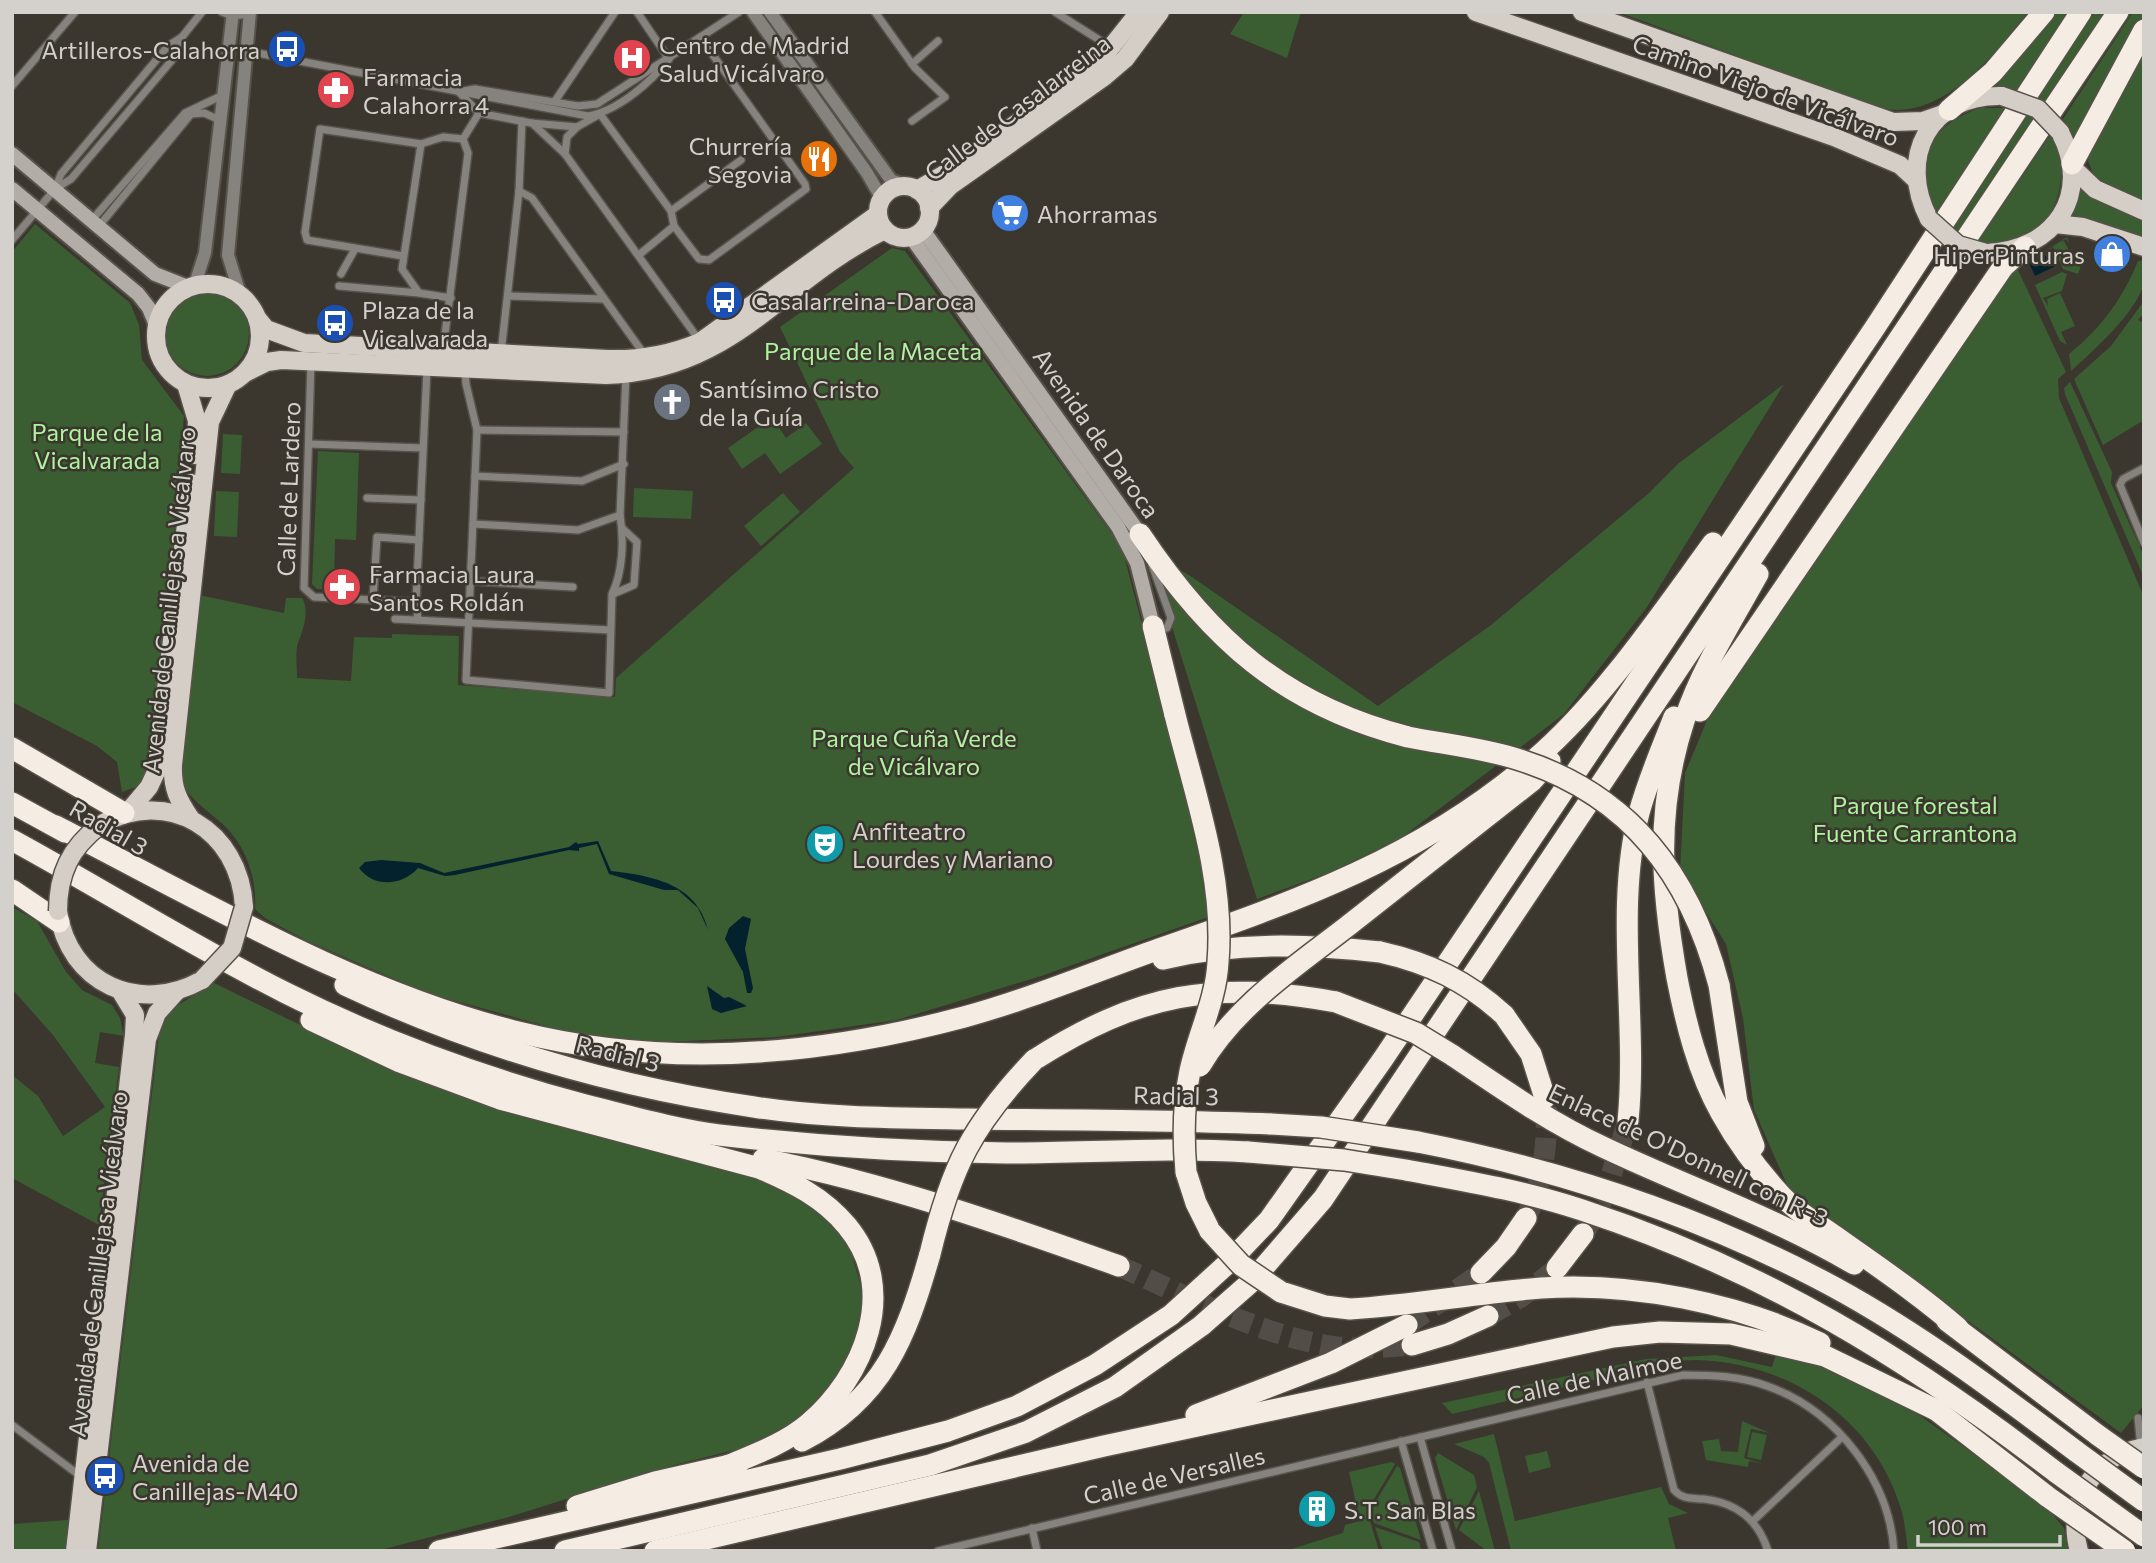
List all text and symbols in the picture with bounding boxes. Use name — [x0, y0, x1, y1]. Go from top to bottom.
bus stop icon: Artilleros-Calahorra — [266, 28, 308, 70]
street label: Calle de Casalarreina — [919, 28, 1115, 186]
street label: Camino Viejo de Vicálvaro — [1629, 28, 1903, 152]
place label: Centro de Madrid Salud Vicálvaro — [659, 30, 850, 87]
place label: Artilleros-Calahorra — [41, 35, 260, 64]
hospital icon: Centro de Madrid Salud Vicálvaro — [611, 37, 653, 79]
place label: Farmacia Calahorra 4 — [363, 62, 489, 119]
pharmacy icon: Farmacia Calahorra 4 — [315, 69, 357, 111]
place label: Churrería Segovia — [689, 131, 792, 188]
restaurant icon: Churrería Segovia — [798, 138, 840, 180]
supermarket icon: Ahorramas — [989, 192, 1031, 234]
place label: Ahorramas — [1037, 199, 1158, 228]
shop icon: HiperPinturas — [2091, 233, 2133, 275]
place label: HiperPinturas — [1933, 240, 2085, 269]
bus stop icon: Casalarreina-Daroca — [703, 279, 745, 321]
place label: Casalarreina-Daroca — [751, 286, 974, 315]
place label: Plaza de la Vicalvarada — [362, 295, 488, 352]
bus stop icon: Plaza de la Vicalvarada — [314, 302, 356, 344]
park label: Parque de la Maceta — [764, 336, 982, 365]
street label: Avenida de Daroca — [1028, 343, 1166, 523]
place label: Santísimo Cristo de la Guía — [699, 374, 879, 431]
church icon: Santísimo Cristo de la Guía — [651, 381, 693, 423]
street label: Calle de Lardero — [270, 401, 306, 577]
park label: Parque de la Vicalvarada — [31, 417, 163, 474]
street label: Avenida de Canillejas a Vicálvaro — [135, 425, 201, 775]
place label: Farmacia Laura Santos Roldán — [369, 559, 535, 616]
pharmacy icon: Farmacia Laura Santos Roldán — [321, 566, 363, 608]
park label: Parque Cuña Verde de Vicálvaro — [811, 723, 1017, 780]
park label: Parque forestal Fuente Carrantona — [1813, 790, 2017, 847]
street label: Radial 3 — [65, 793, 153, 861]
place label: Anfiteatro Lourdes y Mariano — [852, 816, 1053, 873]
theatre icon: Anfiteatro Lourdes y Mariano — [804, 823, 846, 865]
street label: Radial 3 — [573, 1029, 663, 1077]
street label: Enlace de O'Donnell con R-3 — [1545, 1076, 1833, 1232]
street label: Radial 3 — [1133, 1080, 1219, 1110]
street label: Avenida de Canillejas a Vicálvaro — [61, 1089, 133, 1439]
street label: Calle de Malmoe — [1503, 1344, 1685, 1410]
street label: Calle de Versalles — [1080, 1440, 1268, 1510]
place label: Avenida de Canillejas-M40 — [132, 1448, 298, 1505]
bus stop icon: Avenida de Canillejas-M40 — [84, 1455, 126, 1497]
building icon: S.T. San Blas — [1296, 1488, 1338, 1530]
place label: S.T. San Blas — [1344, 1495, 1476, 1524]
scale bar — [1918, 1504, 2060, 1548]
text: 100 m — [1928, 1514, 1987, 1539]

